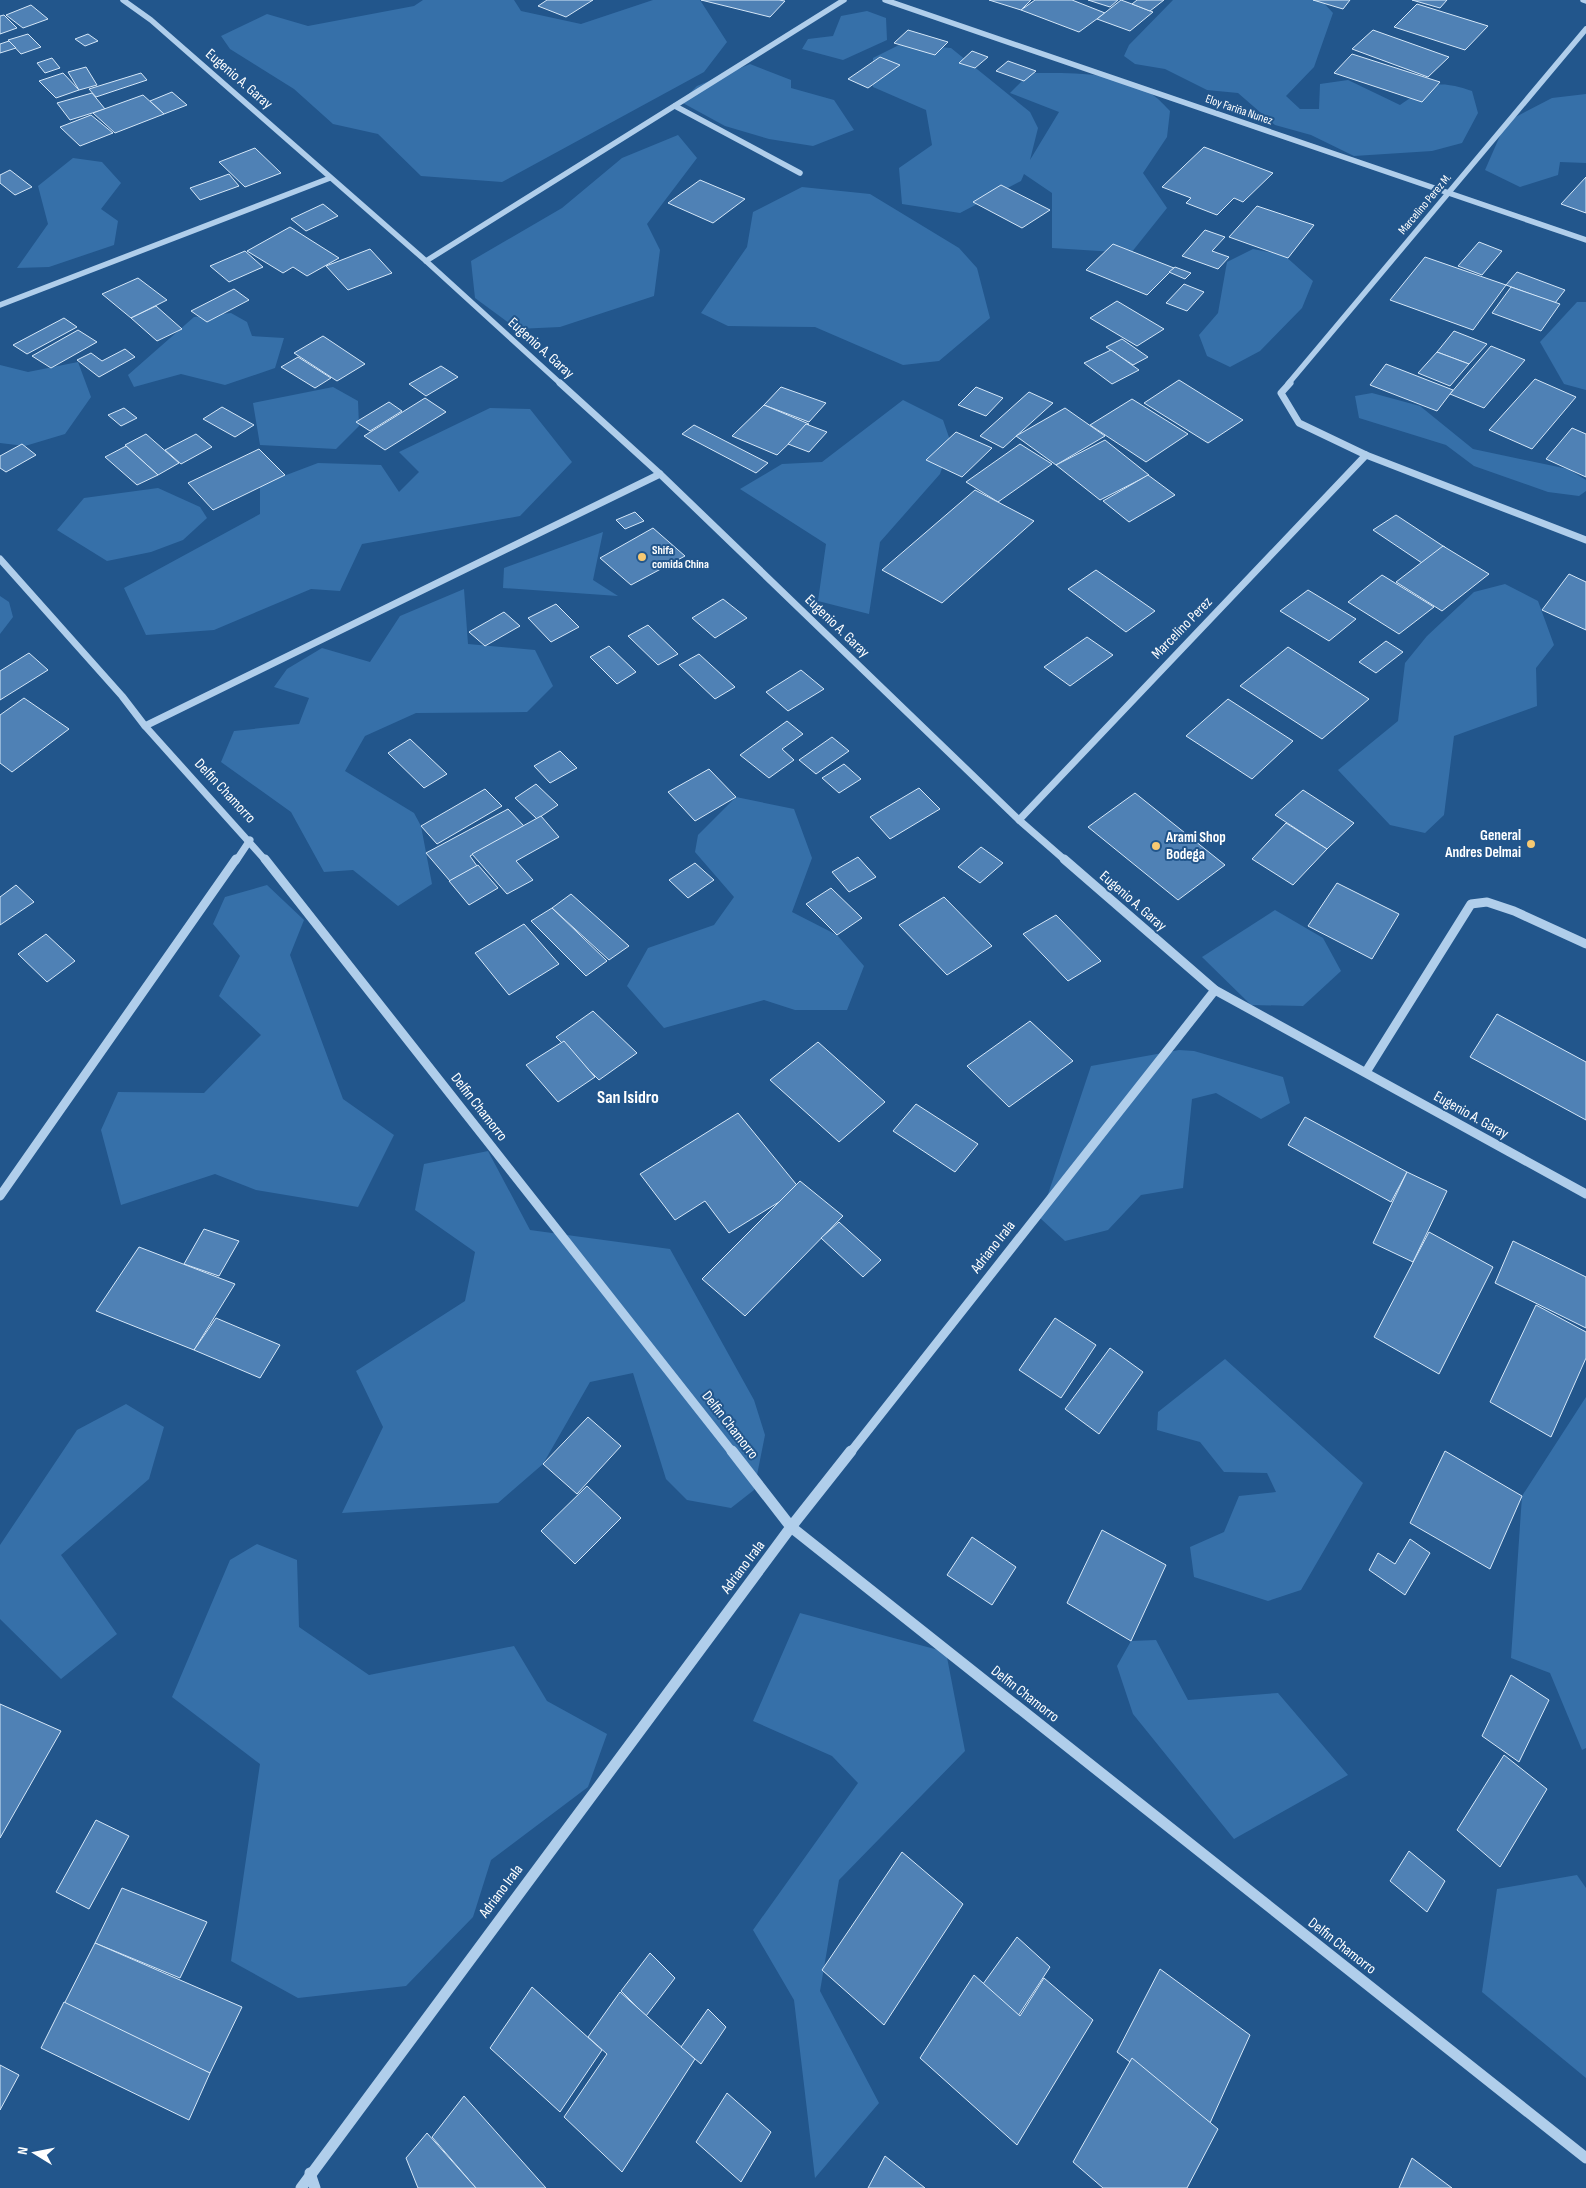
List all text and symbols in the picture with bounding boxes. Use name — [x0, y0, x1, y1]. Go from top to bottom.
street label: Eugenio A. Garay — [202, 45, 277, 113]
street label: Eloy Fariña Nunez — [1203, 91, 1275, 129]
street label: Marcelino Perez M. — [1395, 170, 1455, 238]
street label: Eugenio A. Garay — [504, 313, 578, 383]
place label: Shifa comida China — [652, 543, 709, 572]
marker: Shifa comida China — [636, 551, 648, 563]
street label: Eugenio A. Garay — [801, 590, 873, 662]
street label: Marcelino Perez — [1148, 592, 1217, 663]
street label: Delfin Chamorro — [190, 755, 260, 827]
place label: General Andres Delmai — [1444, 826, 1521, 862]
place label: Arami Shop Bodega — [1165, 828, 1226, 864]
marker: General Andres Delmai — [1525, 838, 1537, 850]
marker: Arami Shop Bodega — [1150, 840, 1162, 852]
street label: Eugenio A. Garay — [1096, 867, 1171, 935]
street label: Delfin Chamorro — [446, 1069, 512, 1145]
district label: San Isidro — [597, 1087, 659, 1108]
street label: Eugenio A. Garay — [1430, 1087, 1512, 1143]
street label: Adriano Irala — [966, 1217, 1020, 1278]
street label: Delfin Chamorro — [697, 1387, 763, 1463]
street label: Adriano Irala — [716, 1536, 769, 1598]
street label: Delfin Chamorro — [987, 1661, 1063, 1727]
street label: Adriano Irala — [474, 1860, 527, 1922]
street label: Delfin Chamorro — [1304, 1913, 1380, 1979]
north arrow — [10, 2128, 60, 2178]
text: N — [14, 2146, 32, 2156]

